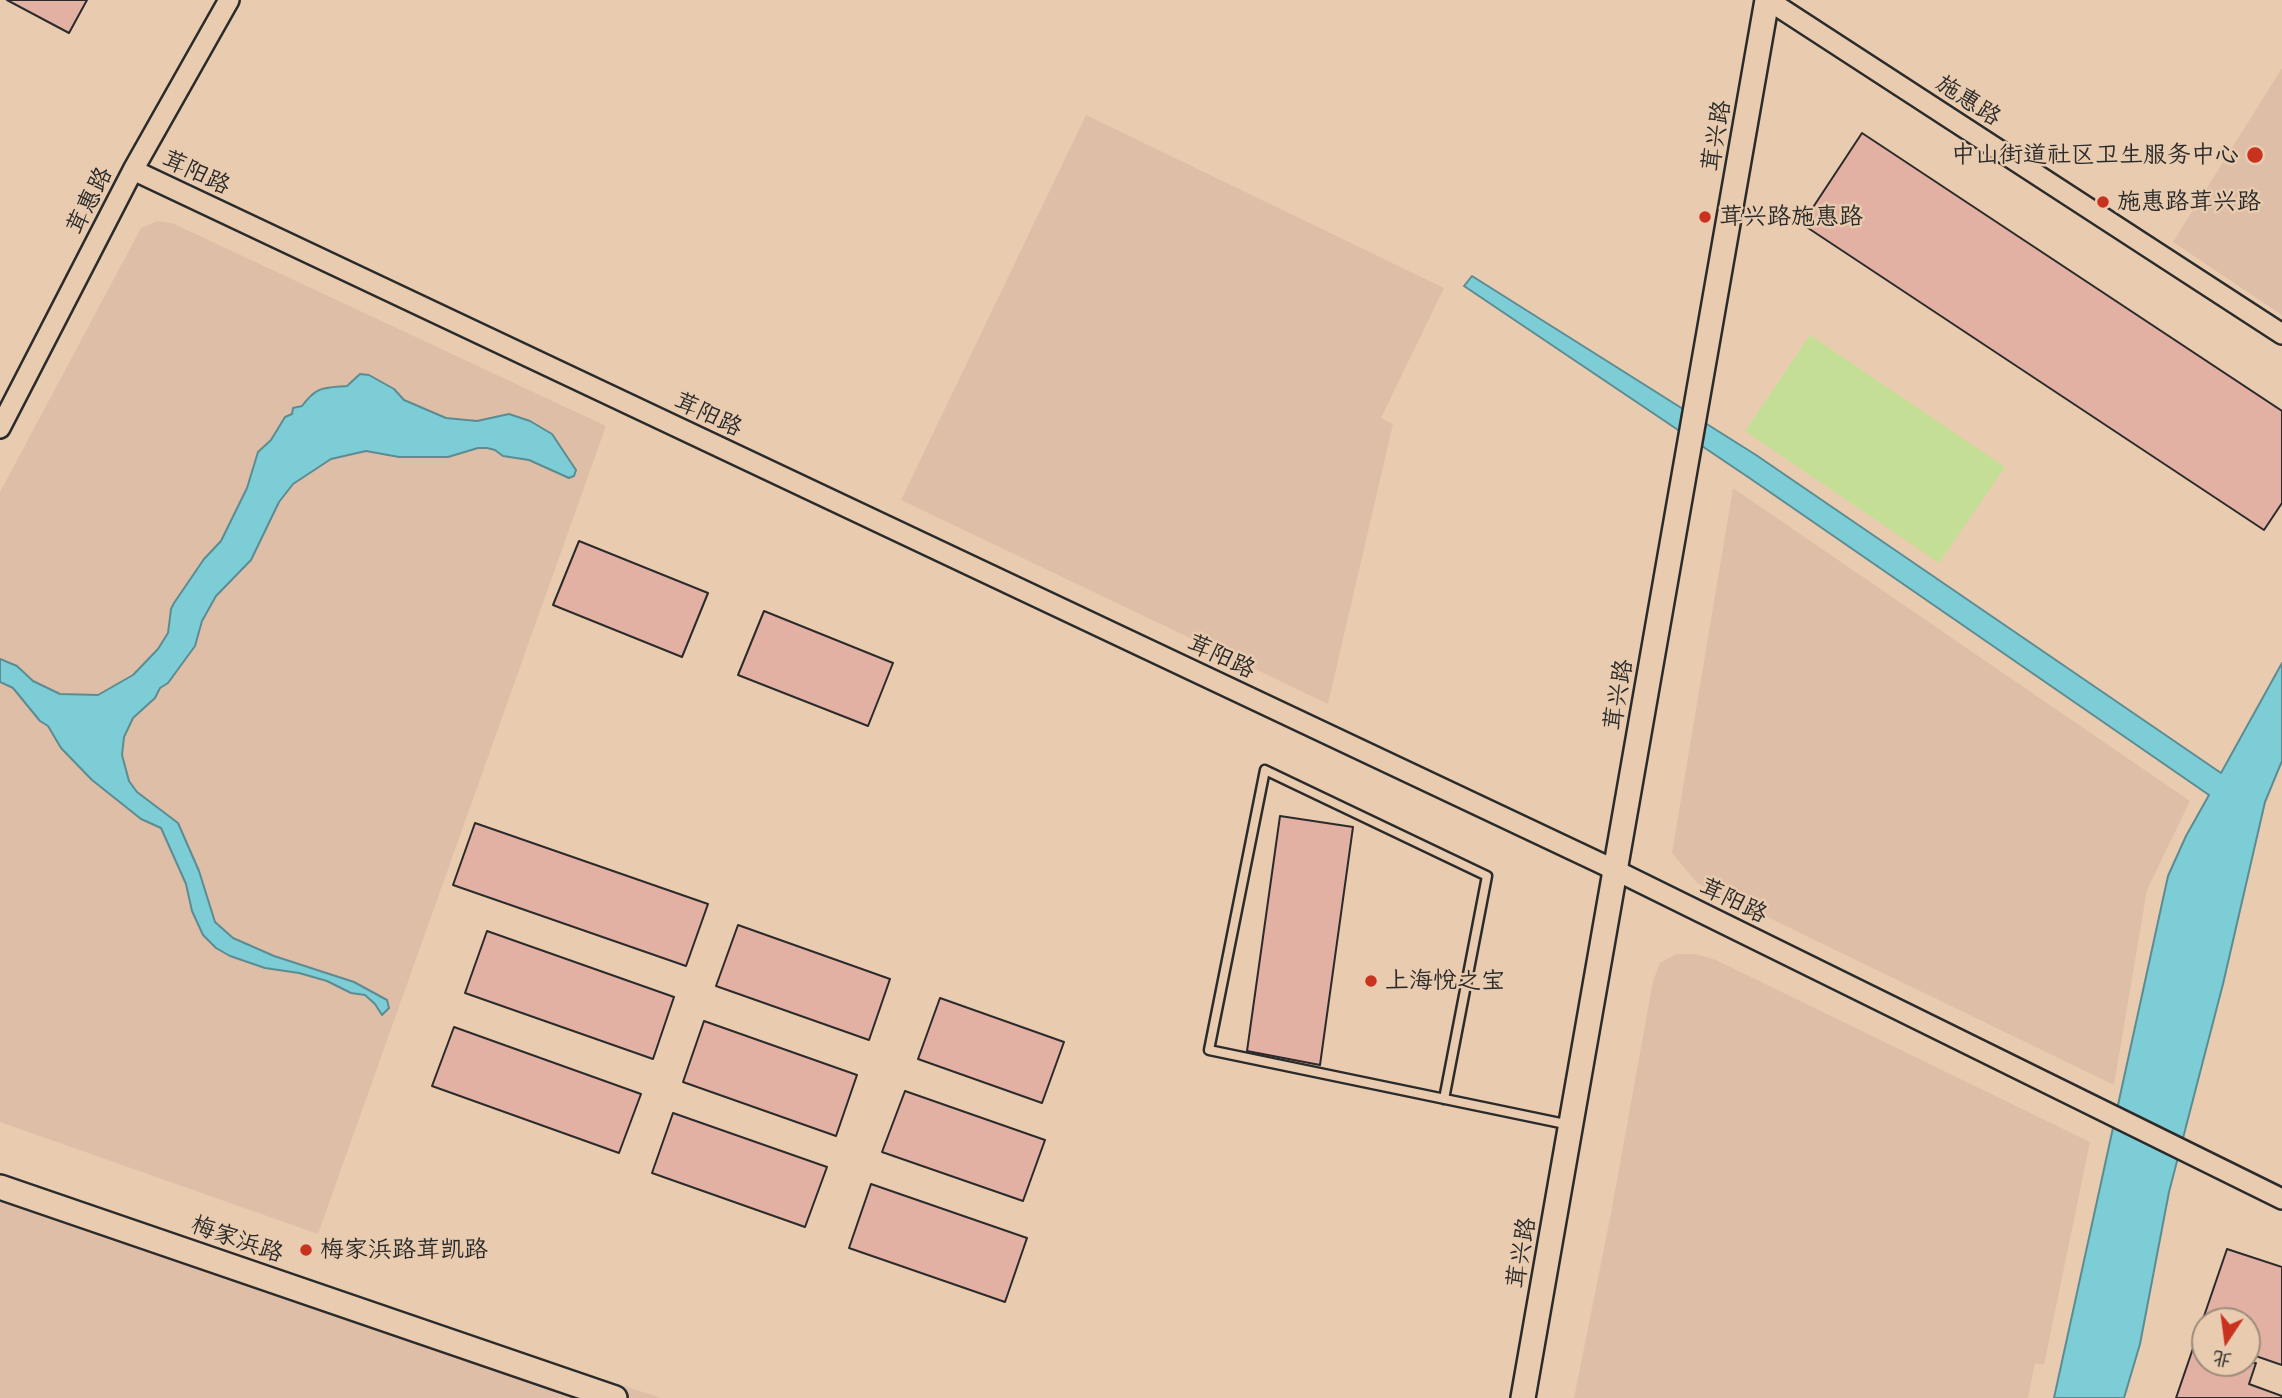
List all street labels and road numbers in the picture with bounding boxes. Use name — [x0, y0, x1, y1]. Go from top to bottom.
street label: 施惠路 — [1930, 69, 2006, 133]
street label: 茸兴路 — [1697, 98, 1737, 174]
street label: 茸阳路 — [157, 145, 235, 201]
street label: 茸惠路 — [61, 162, 119, 240]
street label: 茸阳路 — [669, 387, 747, 443]
street label: 茸阳路 — [1182, 629, 1260, 685]
street label: 茸兴路 — [1599, 657, 1639, 733]
street label: 茸阳路 — [1694, 872, 1772, 930]
street label: 梅家浜路 — [187, 1211, 287, 1269]
street label: 茸兴路 — [1502, 1215, 1542, 1291]

